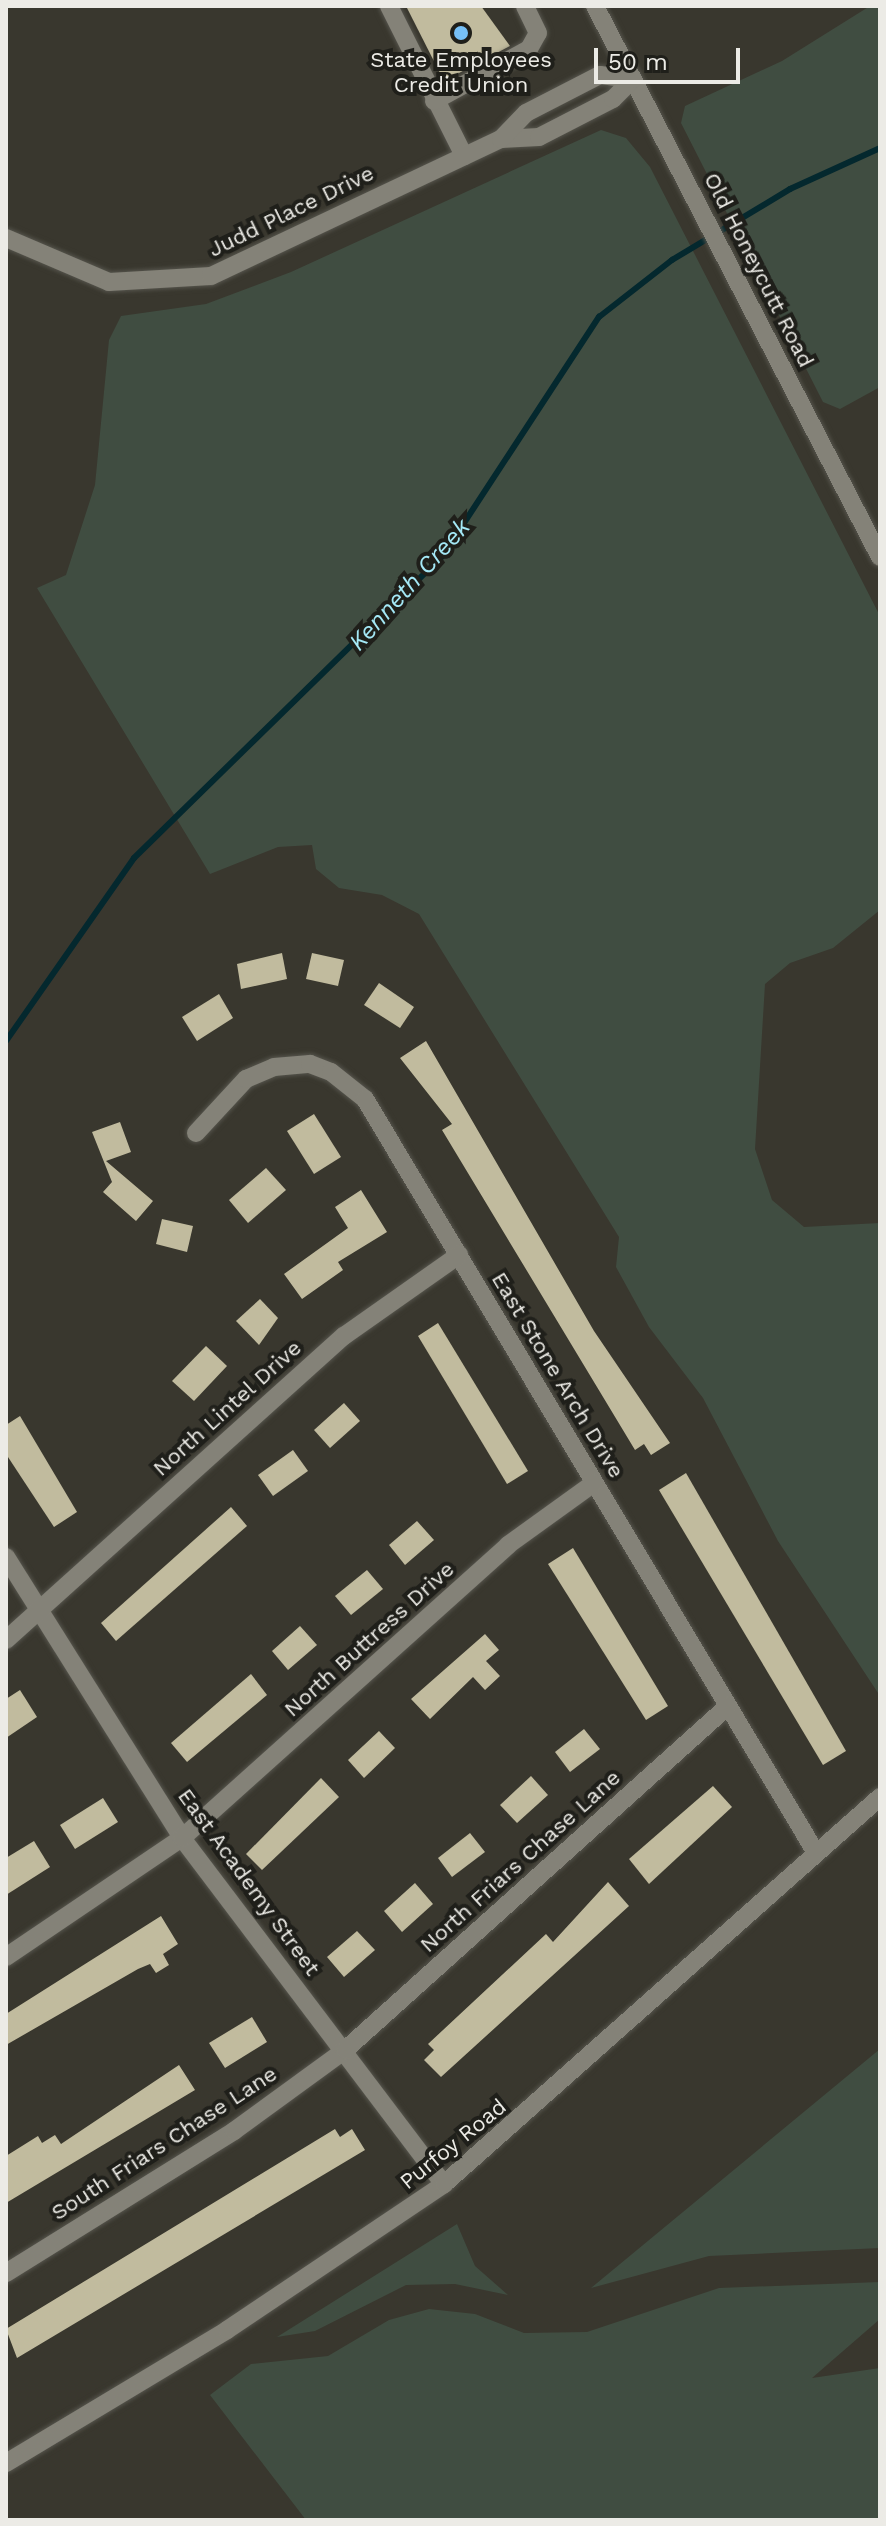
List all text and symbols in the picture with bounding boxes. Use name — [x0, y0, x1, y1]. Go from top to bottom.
marker: State Employees Credit Union — [452, 24, 470, 42]
scale bar — [598, 32, 744, 82]
place label: State Employees Credit Union — [370, 46, 552, 98]
text: 50 m — [608, 48, 668, 76]
street label: Judd Place Drive — [204, 160, 378, 262]
street label: Old Honeycutt Road — [698, 168, 820, 372]
water label: Kenneth Creek — [343, 513, 477, 657]
street label: East Stone Arch Drive — [486, 1267, 630, 1483]
street label: North Lintel Drive — [147, 1334, 307, 1482]
street label: North Buttress Drive — [279, 1556, 459, 1722]
street label: North Friars Chase Lane — [415, 1764, 625, 1958]
street label: East Academy Street — [172, 1783, 326, 1981]
street label: South Friars Chase Lane — [46, 2060, 282, 2226]
street label: Purfoy Road — [394, 2093, 512, 2195]

